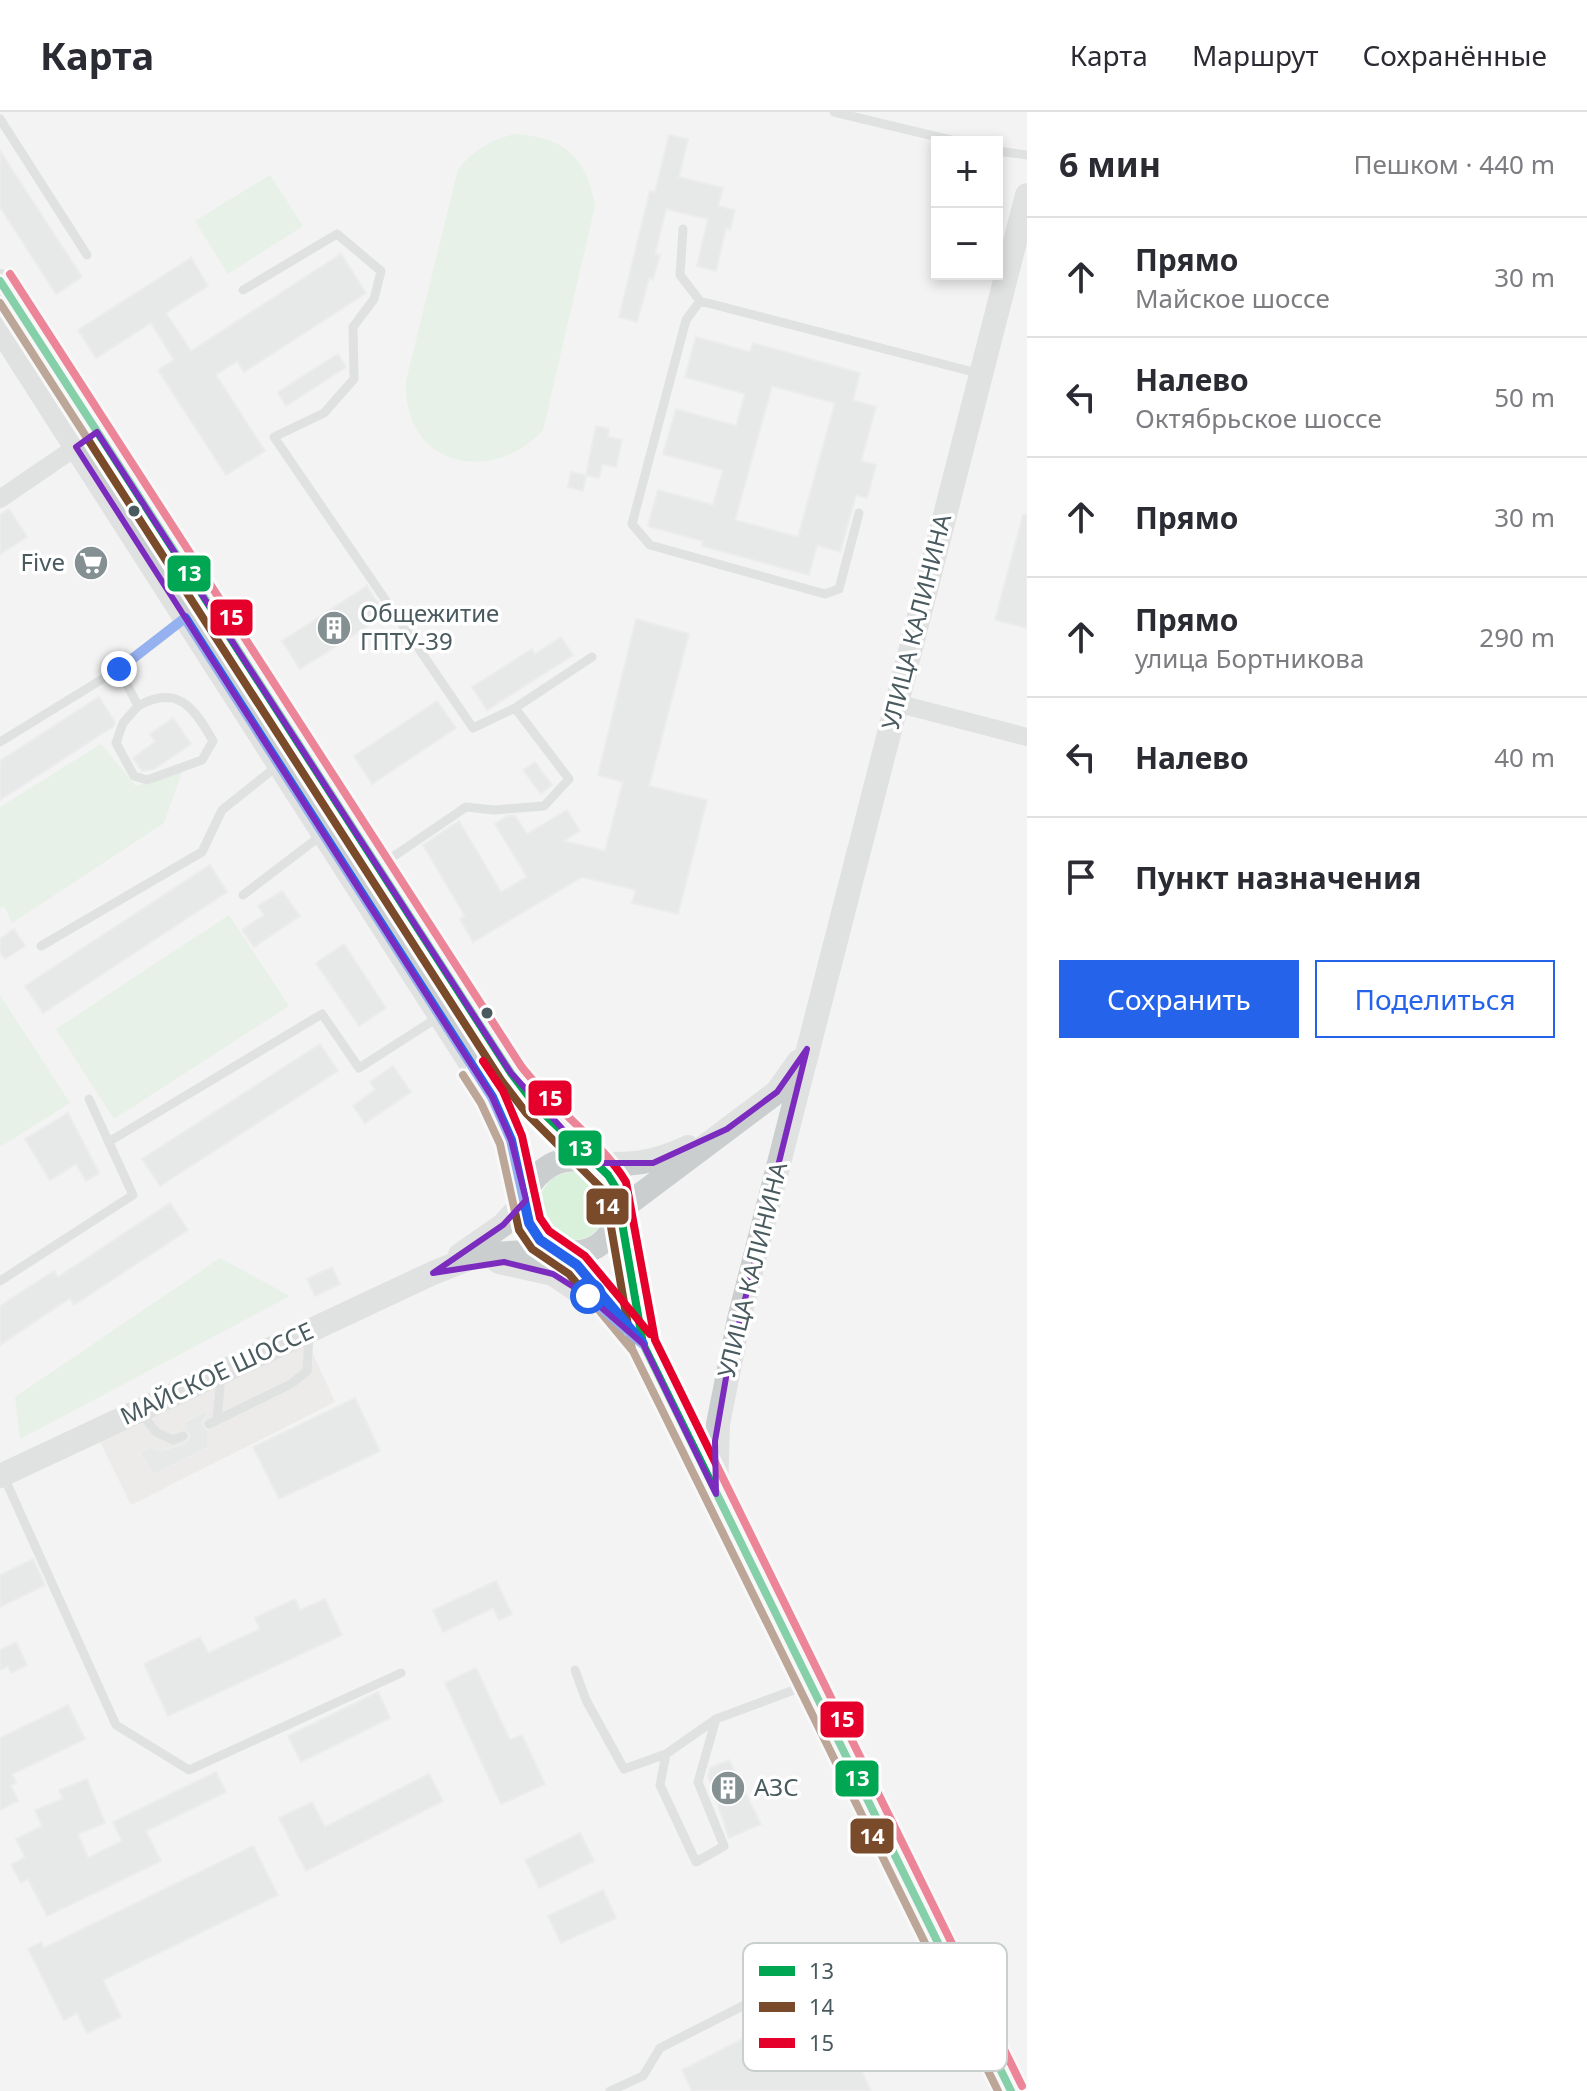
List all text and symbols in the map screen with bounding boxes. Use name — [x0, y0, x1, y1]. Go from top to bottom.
text: Карта — [40, 29, 154, 81]
text: Карта — [1070, 36, 1148, 74]
text: Маршрут — [1192, 36, 1318, 74]
text: Сохранённые — [1362, 36, 1547, 74]
map controls — [931, 136, 1003, 280]
button: + — [931, 136, 1003, 208]
text: 6 мин — [1059, 141, 1161, 187]
text: Пешком · 440 m — [1353, 146, 1555, 182]
button: − — [931, 208, 1003, 280]
text: Прямо — [1135, 239, 1239, 280]
icon: ahead — [1059, 255, 1103, 299]
text: 30 m — [1494, 259, 1555, 295]
text: Майское шоссе — [1135, 280, 1330, 316]
text: Налево — [1135, 359, 1249, 400]
icon: left — [1059, 375, 1103, 419]
text: 50 m — [1494, 379, 1555, 415]
text: Октябрьское шоссе — [1135, 400, 1382, 436]
icon: ahead — [1059, 495, 1103, 539]
text: Прямо — [1135, 497, 1239, 538]
text: 30 m — [1494, 499, 1555, 535]
unlabelled marker — [126, 503, 142, 519]
street label: УЛИЦА КАЛИНИНА — [873, 510, 958, 733]
supermarket icon: Five — [72, 544, 110, 582]
place label: Five — [21, 545, 65, 578]
line badge: 13 — [166, 554, 212, 593]
text: 13 — [176, 557, 202, 587]
place label: Общежитие ГПТУ-39 — [360, 596, 499, 657]
line badge: 15 — [209, 598, 254, 637]
text: Прямо — [1135, 599, 1239, 640]
text: 15 — [218, 601, 244, 631]
building icon: Общежитие ГПТУ-39 — [315, 609, 353, 647]
icon: ahead — [1059, 615, 1103, 659]
text: 290 m — [1479, 619, 1555, 655]
text: улица Бортникова — [1135, 640, 1364, 676]
route end — [101, 651, 137, 687]
icon: left — [1059, 735, 1103, 779]
text: Налево — [1135, 737, 1249, 778]
text: 40 m — [1494, 739, 1555, 775]
icon: arrive — [1059, 855, 1103, 899]
text: Пункт назначения — [1135, 857, 1421, 898]
button: Сохранить — [1059, 960, 1299, 1038]
button: Поделиться — [1315, 960, 1555, 1038]
unlabelled marker — [479, 1005, 495, 1021]
line badge: 15 — [527, 1079, 573, 1117]
text: 15 — [537, 1082, 563, 1112]
line badge: 13 — [557, 1129, 603, 1167]
text: 13 — [567, 1132, 593, 1162]
street label: УЛИЦА КАЛИНИНА — [709, 1158, 794, 1381]
line badge: 14 — [585, 1187, 630, 1226]
text: 14 — [594, 1190, 620, 1220]
route start — [570, 1278, 606, 1314]
street label: МАЙСКОЕ ШОССЕ — [114, 1313, 318, 1432]
line badge: 15 — [819, 1700, 865, 1739]
text: 15 — [829, 1703, 855, 1733]
line badge: 13 — [834, 1759, 880, 1798]
text: 13 — [844, 1762, 870, 1792]
building icon: АЗС — [709, 1769, 747, 1807]
place label: АЗС — [754, 1770, 799, 1803]
line badge: 14 — [849, 1817, 895, 1855]
text: 14 — [859, 1820, 885, 1850]
legend — [743, 1943, 1007, 2071]
text: 13 — [809, 1955, 834, 1985]
text: 14 — [809, 1991, 835, 2021]
text: 15 — [809, 2027, 834, 2057]

